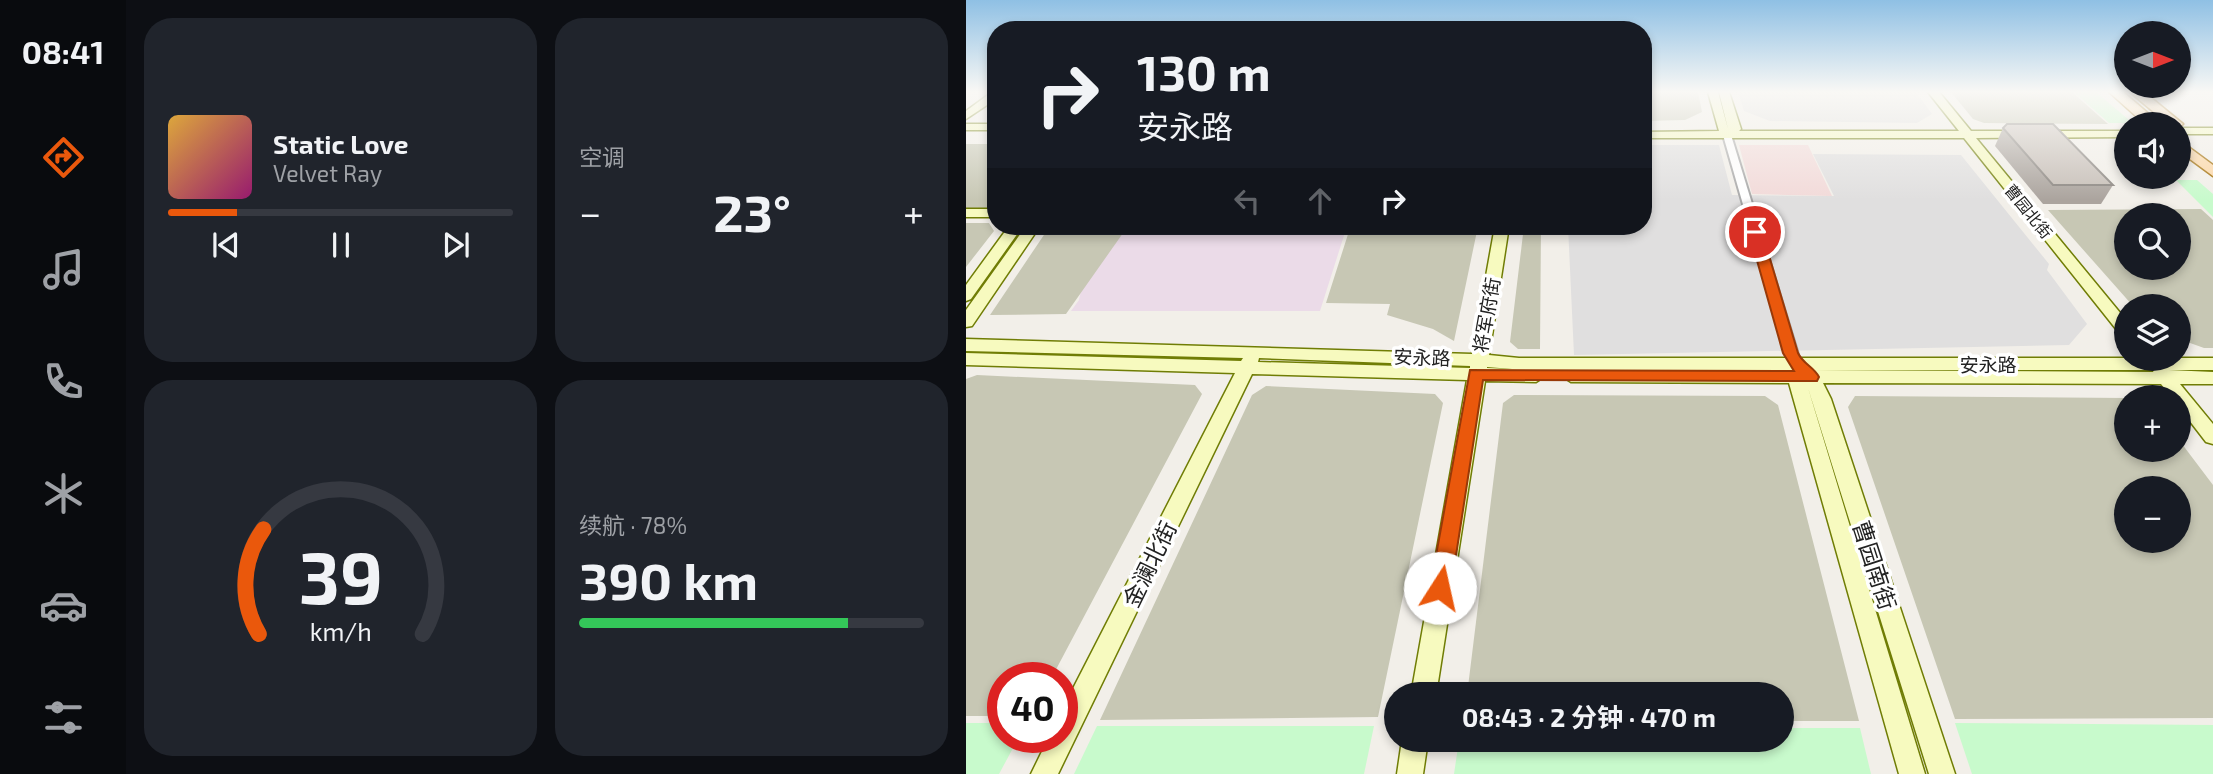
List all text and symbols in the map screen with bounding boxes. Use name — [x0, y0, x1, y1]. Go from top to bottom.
north arrow — [2114, 21, 2191, 98]
map controls — [2114, 21, 2191, 553]
text: 08:41 — [22, 32, 104, 70]
text: 130 m — [1137, 42, 1271, 101]
icon: right — [1022, 49, 1113, 140]
text: 安永路 — [1137, 107, 1233, 145]
button: sound — [2114, 112, 2191, 189]
text: Static Love — [273, 128, 409, 159]
icon: directions — [39, 133, 88, 182]
text: 空调 — [579, 143, 625, 171]
text: Velvet Ray — [273, 159, 382, 187]
text: 23° — [713, 180, 791, 242]
street label: 曹园北街 — [2001, 180, 2057, 242]
icon: left — [1228, 182, 1266, 220]
icon: ahead — [1301, 182, 1339, 220]
icon: right — [1374, 182, 1412, 220]
text: − — [579, 189, 601, 235]
text: + — [903, 189, 924, 235]
pin — [1725, 202, 1785, 262]
button: search — [2114, 203, 2191, 280]
icon: arrive — [1736, 213, 1774, 251]
icon: previous — [207, 226, 245, 264]
icon: pause — [322, 226, 360, 264]
icon: next — [437, 226, 475, 264]
icon: music — [39, 245, 88, 294]
street label: 将军府街 — [1468, 276, 1504, 354]
button: layers — [2114, 294, 2191, 371]
street label: 安永路 — [1393, 345, 1451, 369]
street label: 安永路 — [1959, 353, 2017, 376]
icon: phone — [39, 357, 88, 406]
button: + — [2114, 385, 2191, 462]
icon: climate — [39, 469, 88, 518]
button: − — [2114, 476, 2191, 553]
text: 续航 · 78% — [579, 511, 687, 539]
street label: 金澜北街 — [1116, 517, 1182, 611]
street label: 曹园南街 — [1847, 517, 1903, 613]
text: 39 — [298, 531, 383, 619]
text: 390 km — [579, 548, 758, 610]
position arrow — [1403, 551, 1477, 625]
icon: car — [39, 581, 88, 630]
text: km/h — [309, 616, 372, 646]
speed limit sign: 40 — [987, 662, 1078, 753]
icon: filters — [39, 693, 88, 742]
text: 08:43 · 2 分钟 · 470 m — [1462, 701, 1716, 732]

